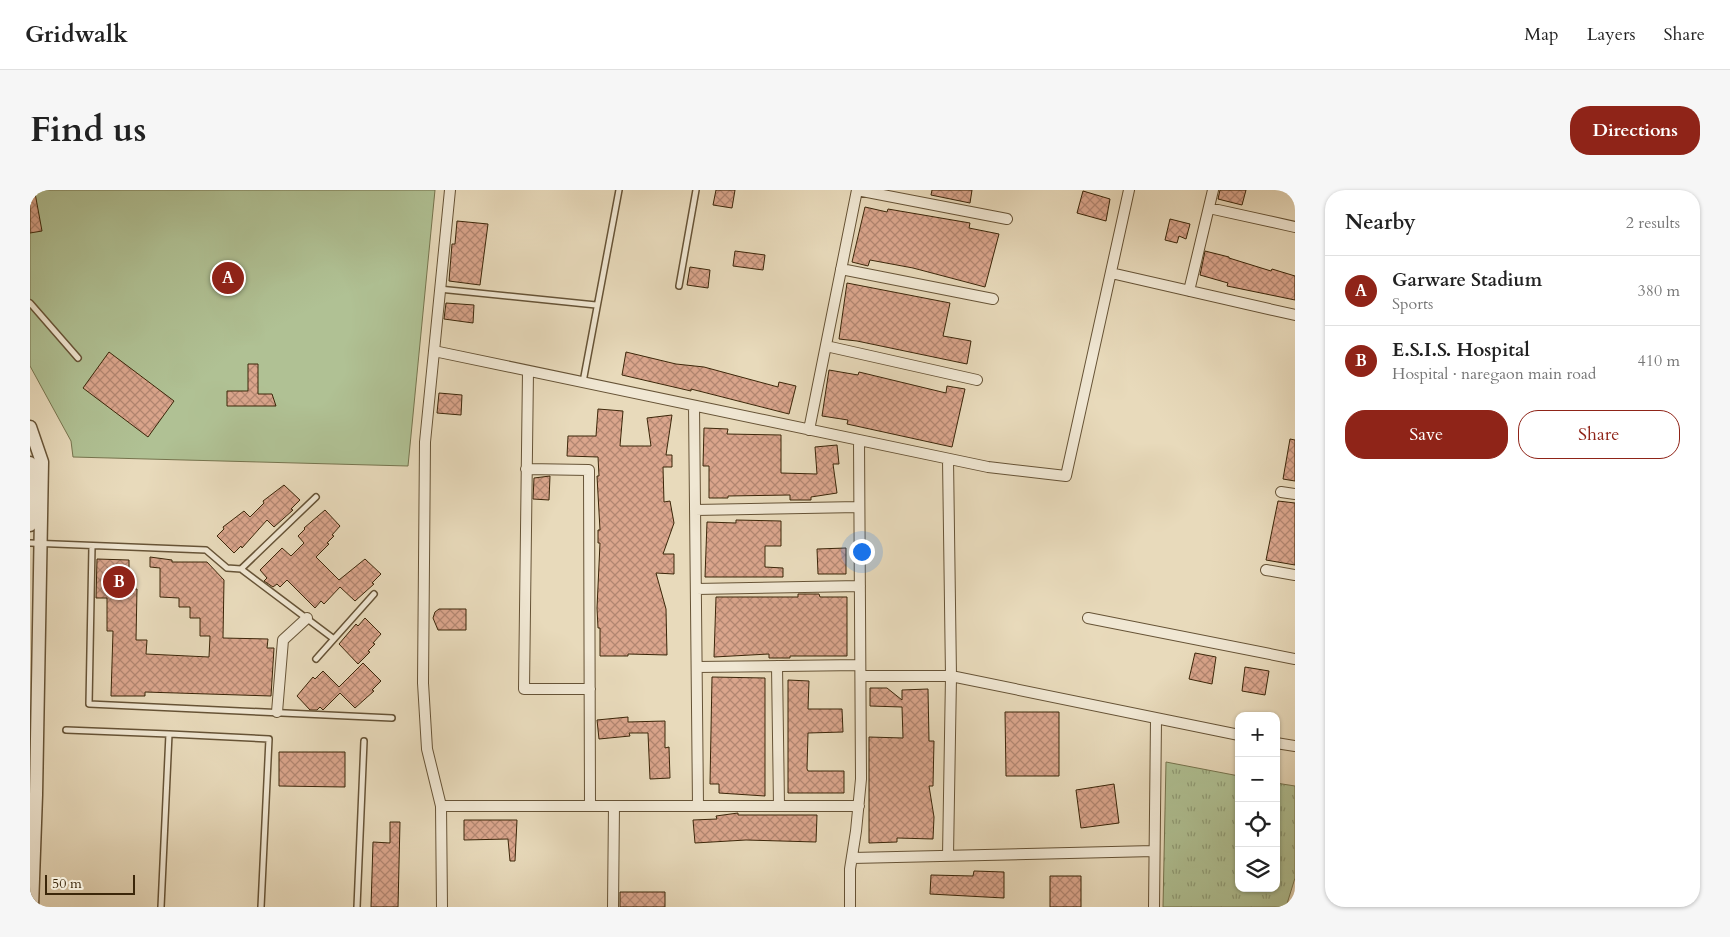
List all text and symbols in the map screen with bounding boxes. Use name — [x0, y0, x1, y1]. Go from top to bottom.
text: Gridwalk — [25, 18, 128, 51]
text: Map — [1524, 22, 1559, 47]
text: Layers — [1587, 22, 1636, 47]
text: Share — [1664, 22, 1705, 47]
text: Find us — [30, 106, 146, 154]
button: Directions — [1570, 106, 1700, 155]
text: Nearby — [1345, 208, 1416, 237]
text: 2 results — [1626, 212, 1680, 234]
pin: A — [212, 259, 244, 297]
text: Garware Stadium — [1392, 267, 1542, 293]
text: A — [1355, 280, 1367, 302]
text: 380 m — [1638, 280, 1680, 302]
text: Sports — [1392, 293, 1433, 315]
text: E.S.I.S. Hospital — [1392, 337, 1530, 363]
text: B — [1355, 350, 1367, 372]
text: 410 m — [1638, 350, 1680, 372]
text: Hospital · naregaon main road — [1392, 363, 1596, 385]
button: Save — [1345, 410, 1508, 459]
button: Share — [1518, 410, 1680, 459]
your location — [849, 539, 875, 565]
pin: B — [103, 563, 135, 601]
map controls — [1235, 712, 1280, 892]
button: + — [1235, 712, 1280, 757]
button: − — [1235, 757, 1280, 802]
button: locate — [1235, 802, 1280, 847]
button: layers — [1235, 847, 1280, 892]
scale bar — [45, 872, 135, 895]
text: 50 m — [52, 874, 82, 893]

